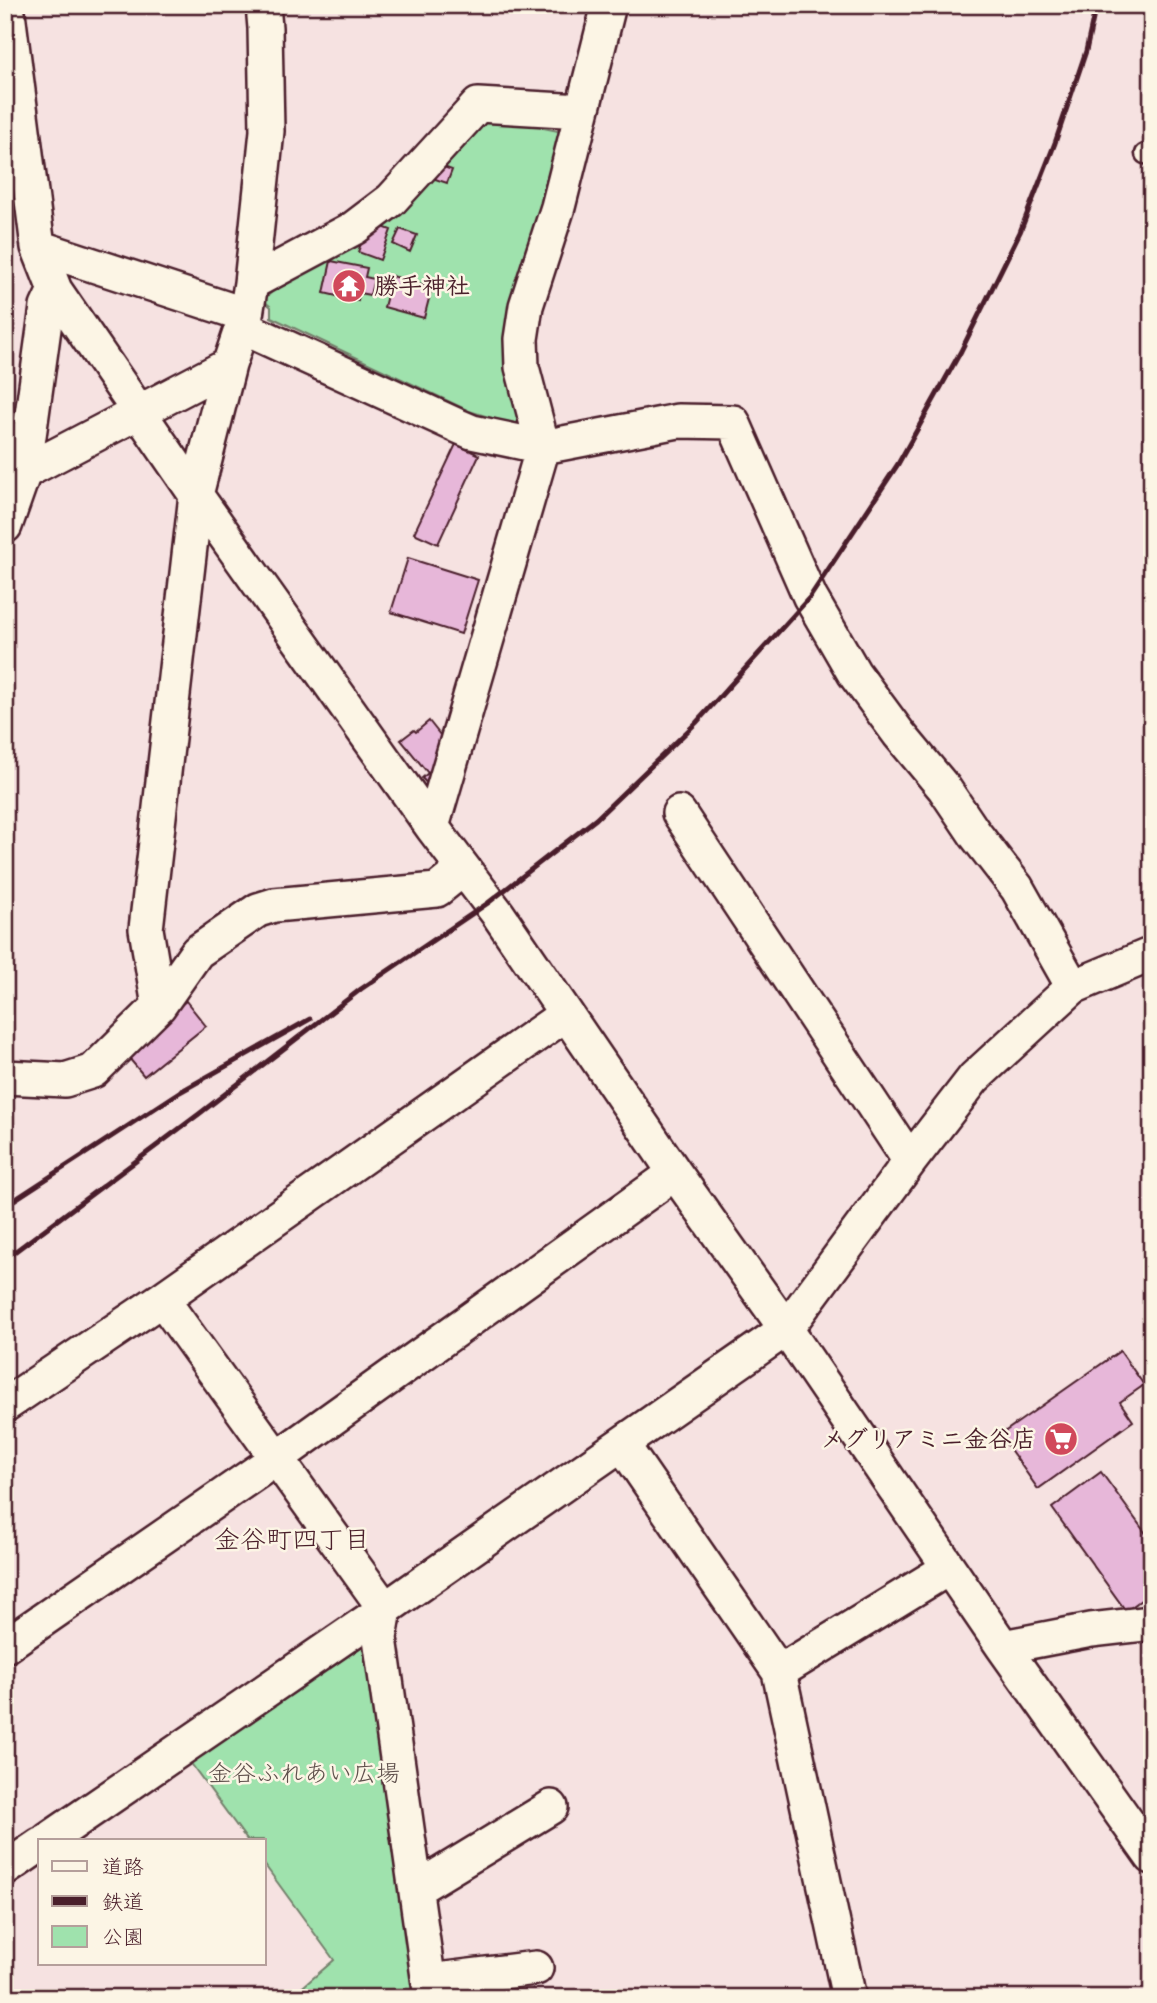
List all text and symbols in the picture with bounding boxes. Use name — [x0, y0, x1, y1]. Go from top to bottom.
temple icon: 勝手神社 — [330, 267, 368, 305]
place label: 勝手神社 — [374, 271, 470, 301]
supermarket icon: メグリアミニ金谷店 — [1042, 1420, 1080, 1458]
place label: メグリアミニ金谷店 — [820, 1424, 1036, 1454]
district label: 金谷町四丁目 — [214, 1523, 370, 1556]
park label: 金谷ふれあい広場 — [208, 1758, 400, 1788]
legend — [38, 1839, 266, 1965]
text: 道路 — [102, 1854, 144, 1880]
text: 鉄道 — [102, 1889, 144, 1915]
text: 公園 — [102, 1924, 144, 1950]

